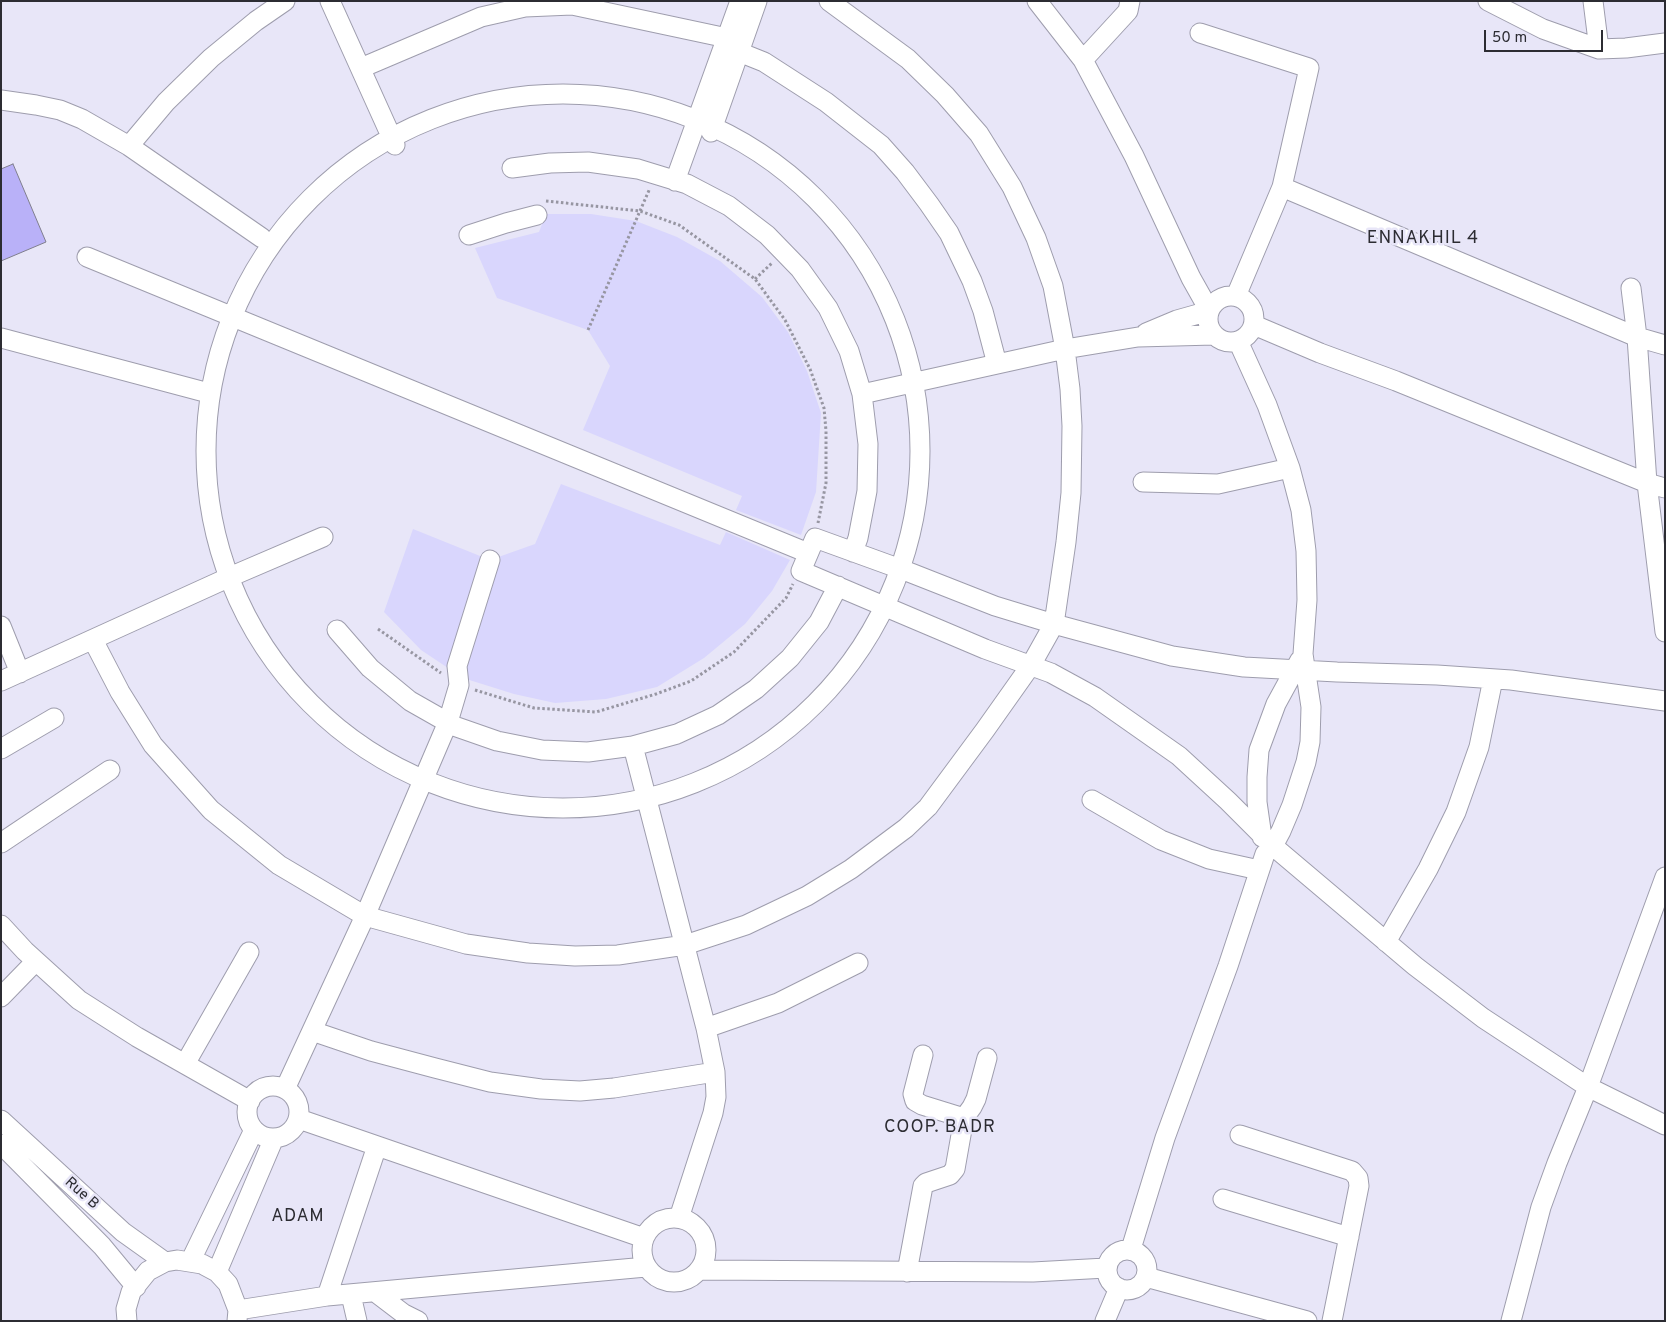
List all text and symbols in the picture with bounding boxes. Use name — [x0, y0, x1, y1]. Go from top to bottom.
scale bar — [1486, 20, 1605, 52]
text: 50 m — [1492, 29, 1527, 48]
district label: ENNAKHIL 4 — [1366, 228, 1480, 250]
district label: COOP. BADR — [883, 1117, 997, 1139]
street label: Rue B — [60, 1174, 102, 1214]
district label: ADAM — [271, 1206, 325, 1228]

